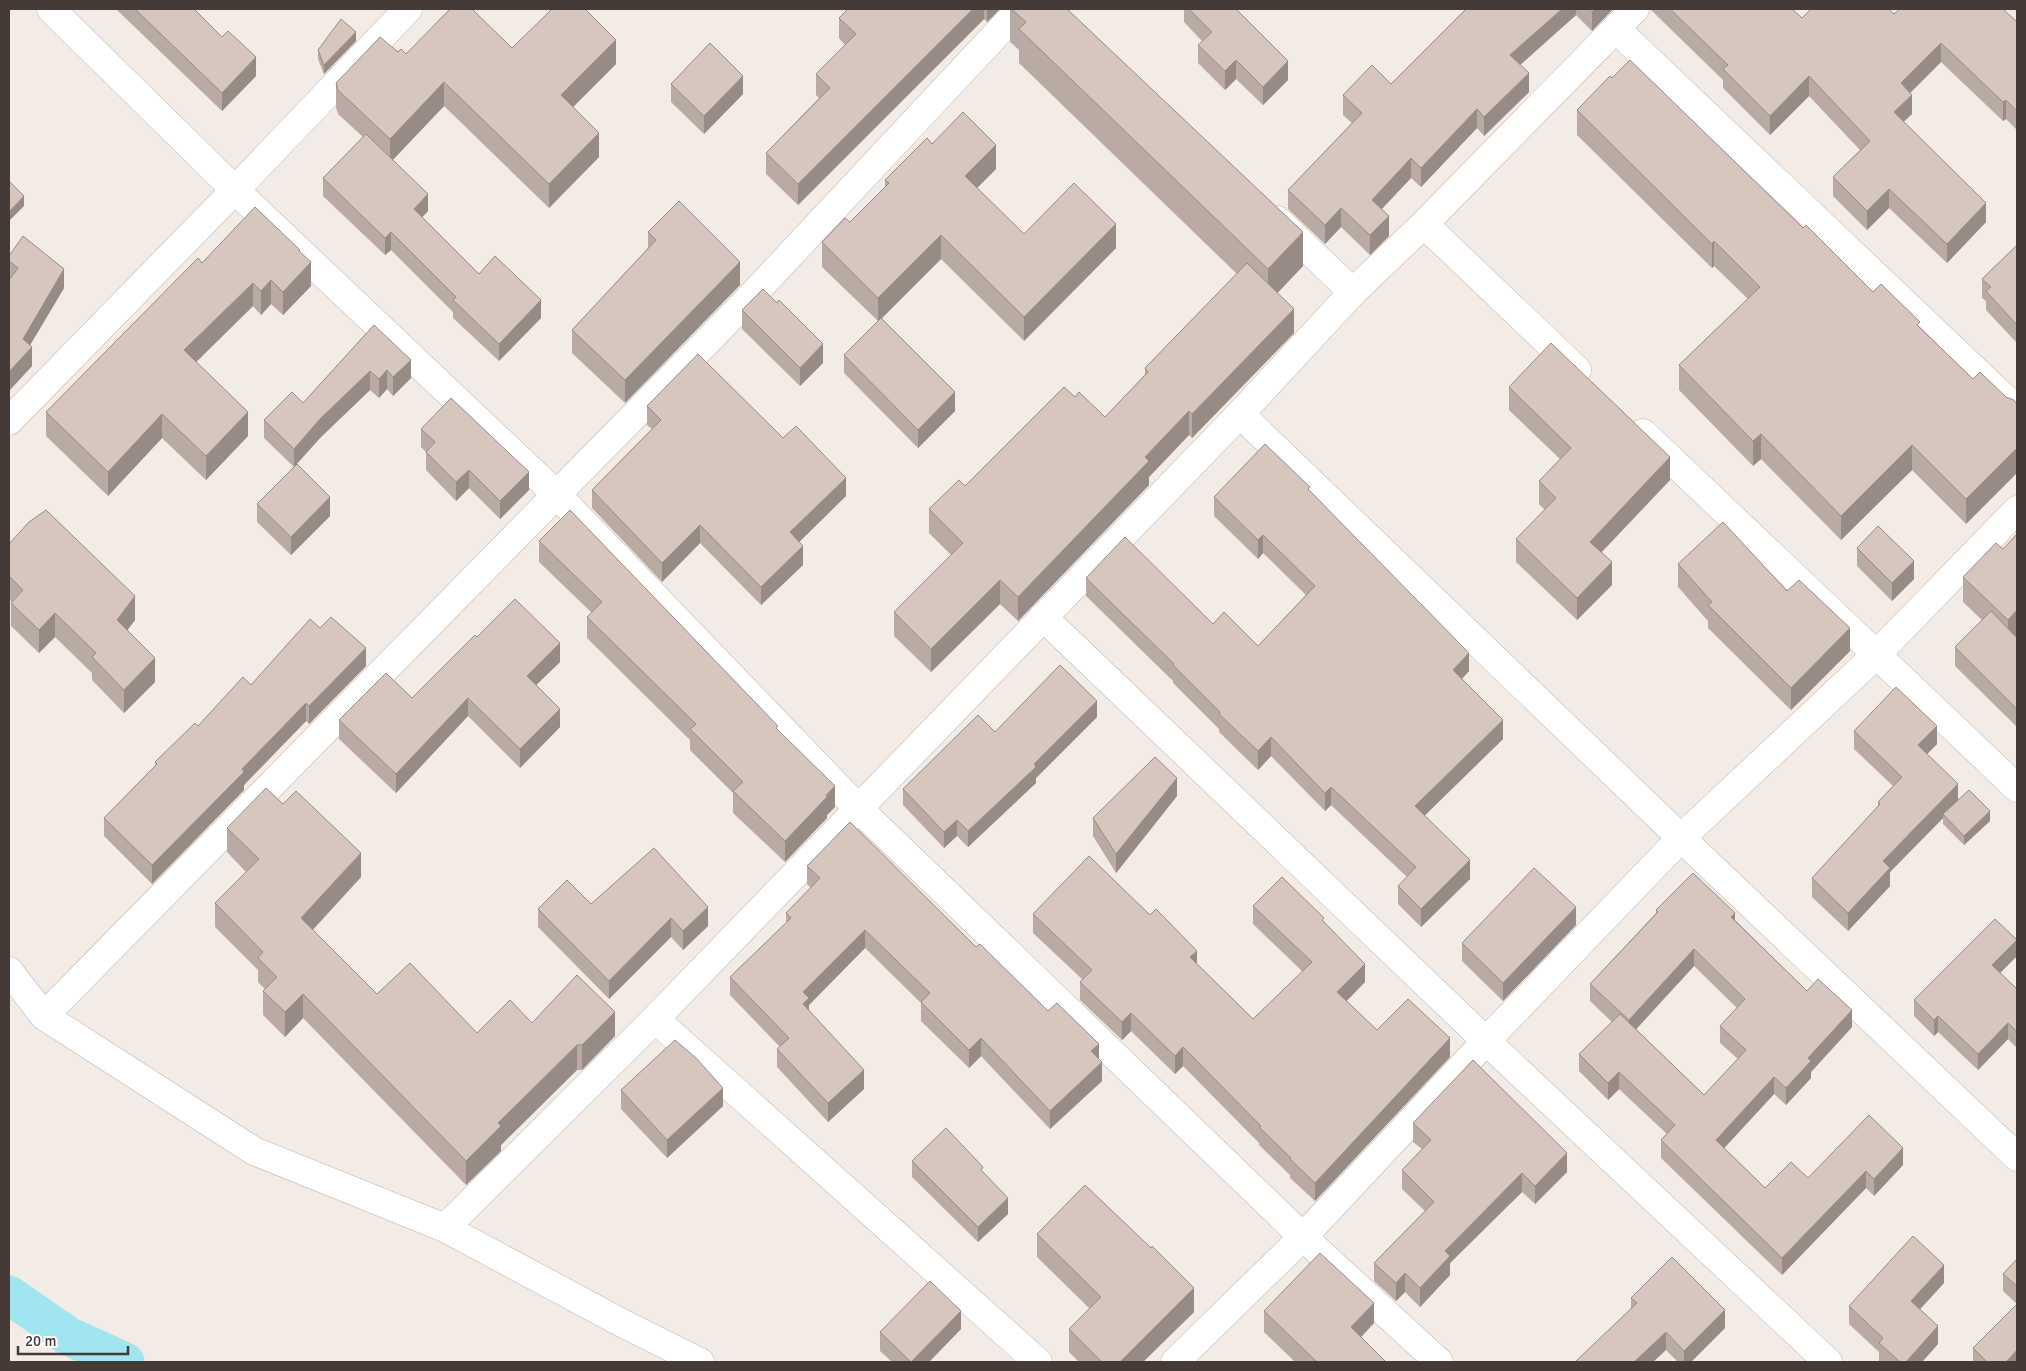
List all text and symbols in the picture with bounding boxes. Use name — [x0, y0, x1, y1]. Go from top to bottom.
scale bar — [18, 1324, 128, 1356]
text: 20 m — [25, 1332, 56, 1350]

